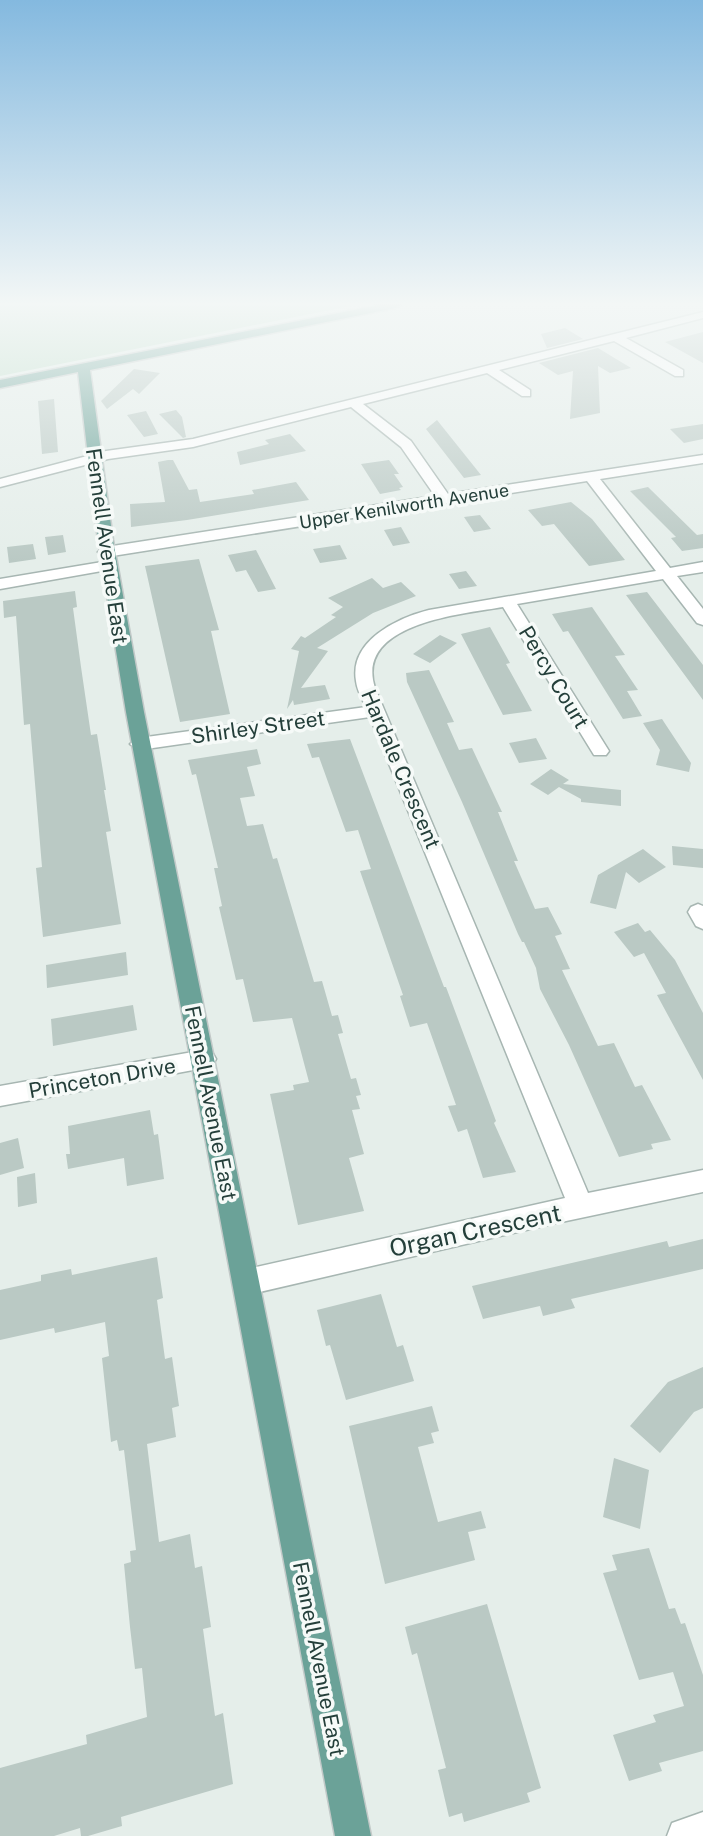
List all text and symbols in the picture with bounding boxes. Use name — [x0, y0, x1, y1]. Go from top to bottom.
street label: Fennell Avenue East — [81, 446, 133, 646]
street label: Upper Kenilworth Avenue — [298, 479, 510, 533]
street label: Percy Court — [514, 621, 594, 733]
street label: Hardale Crescent — [356, 686, 446, 852]
street label: Shirley Street — [189, 705, 327, 749]
street label: Fennell Avenue East — [180, 1004, 242, 1202]
street label: Princeton Drive — [26, 1053, 178, 1103]
street label: Organ Crescent — [387, 1198, 563, 1262]
street label: Fennell Avenue East — [288, 1560, 350, 1758]

